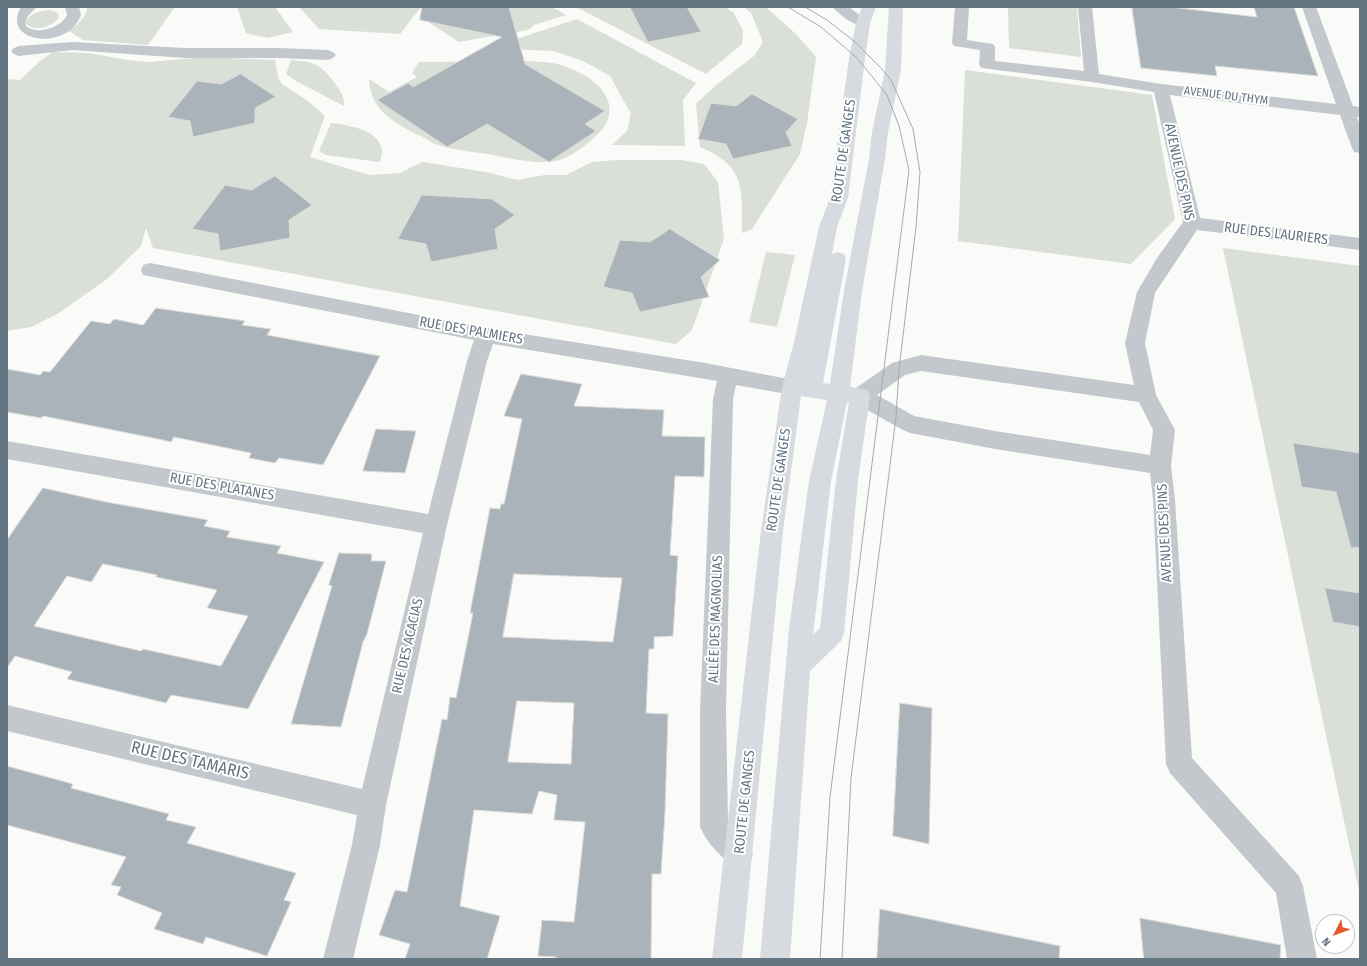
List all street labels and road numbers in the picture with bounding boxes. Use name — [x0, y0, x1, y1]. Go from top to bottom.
street label: AVENUE DU THYM — [1183, 84, 1269, 108]
street label: ROUTE DE GANGES — [828, 98, 860, 204]
street label: AVENUE DES PINS — [1161, 122, 1197, 222]
street label: RUE DES LAURIERS — [1223, 219, 1329, 249]
street label: RUE DES PALMIERS — [418, 314, 524, 348]
street label: ROUTE DE GANGES — [763, 427, 795, 533]
street label: RUE DES PLATANES — [169, 470, 275, 504]
street label: AVENUE DES PINS — [1154, 483, 1176, 583]
street label: ALLÉE DES MAGNOLIAS — [705, 555, 727, 683]
street label: RUE DES ACACIAS — [389, 597, 427, 695]
street label: RUE DES TAMARIS — [129, 738, 251, 784]
street label: ROUTE DE GANGES — [731, 749, 759, 855]

